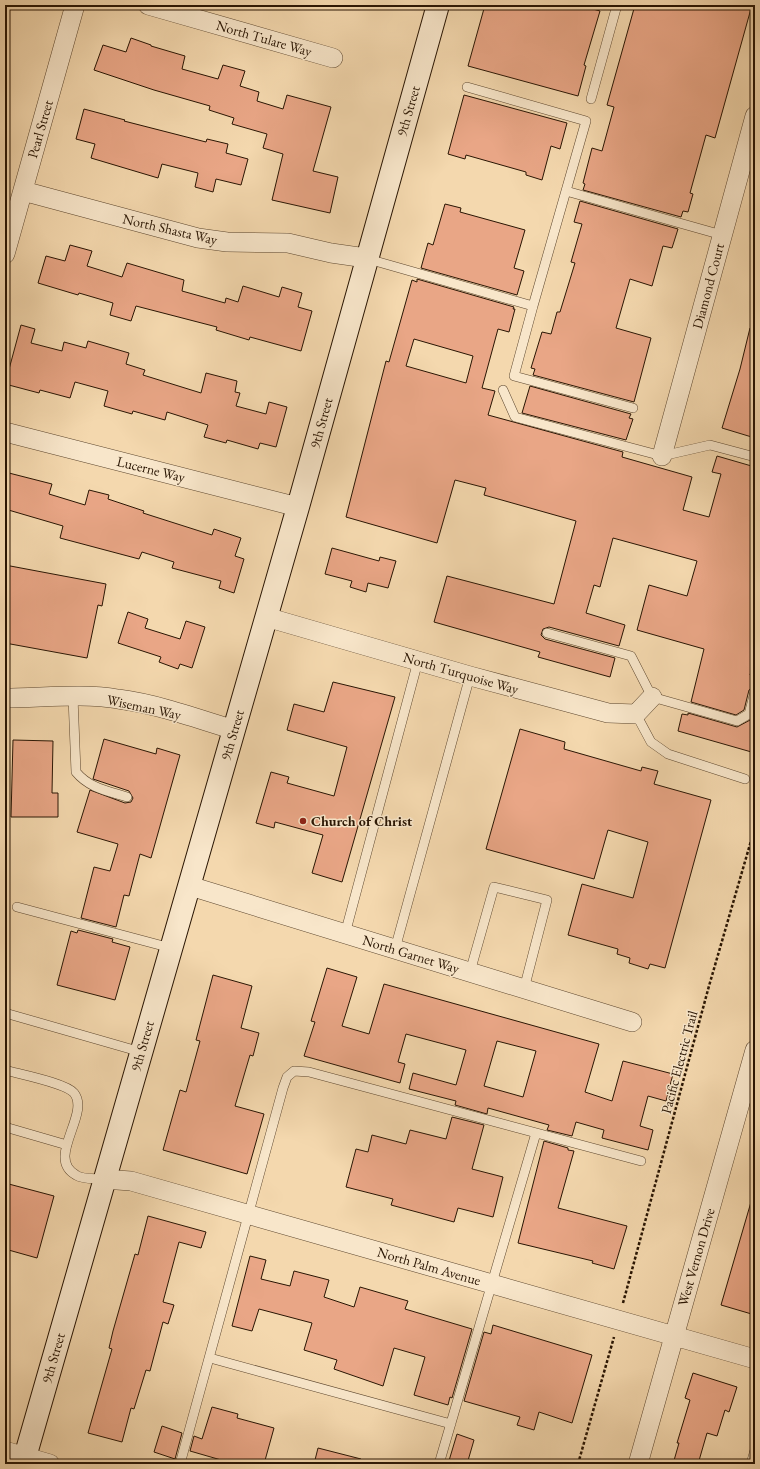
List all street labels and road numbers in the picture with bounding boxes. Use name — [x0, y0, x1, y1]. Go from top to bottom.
street label: North Tulare Way — [214, 16, 315, 60]
street label: 9th Street — [392, 83, 424, 138]
street label: Pearl Street — [23, 97, 57, 160]
street label: North Shasta Way — [121, 209, 220, 249]
street label: Diamond Court — [688, 241, 728, 331]
street label: 9th Street — [306, 395, 337, 450]
street label: Lucerne Way — [115, 452, 188, 486]
street label: North Turquoise Way — [401, 648, 522, 698]
street label: Wiseman Way — [105, 690, 184, 724]
street label: 9th Street — [216, 707, 248, 762]
street label: North Garnet Way — [360, 931, 463, 978]
street label: Pacific Electric Trail — [657, 1008, 702, 1115]
street label: 9th Street — [126, 1018, 158, 1073]
street label: West Vernon Drive — [673, 1205, 719, 1308]
street label: North Palm Avenue — [375, 1243, 483, 1290]
street label: 9th Street — [37, 1330, 69, 1385]

